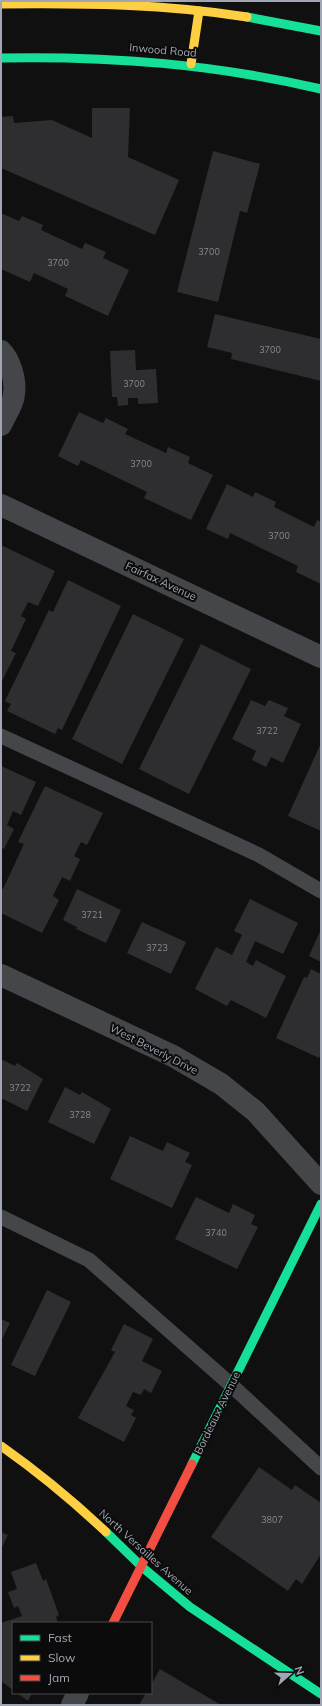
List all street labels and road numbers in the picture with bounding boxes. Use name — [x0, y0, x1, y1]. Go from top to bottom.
street label: Inwood Road — [129, 40, 197, 60]
street label: Fairfax Avenue — [123, 558, 199, 604]
street label: West Beverly Drive — [108, 1021, 200, 1077]
street label: Bordeaux Avenue — [191, 1369, 243, 1457]
street label: North Versailles Avenue — [96, 1506, 196, 1598]

